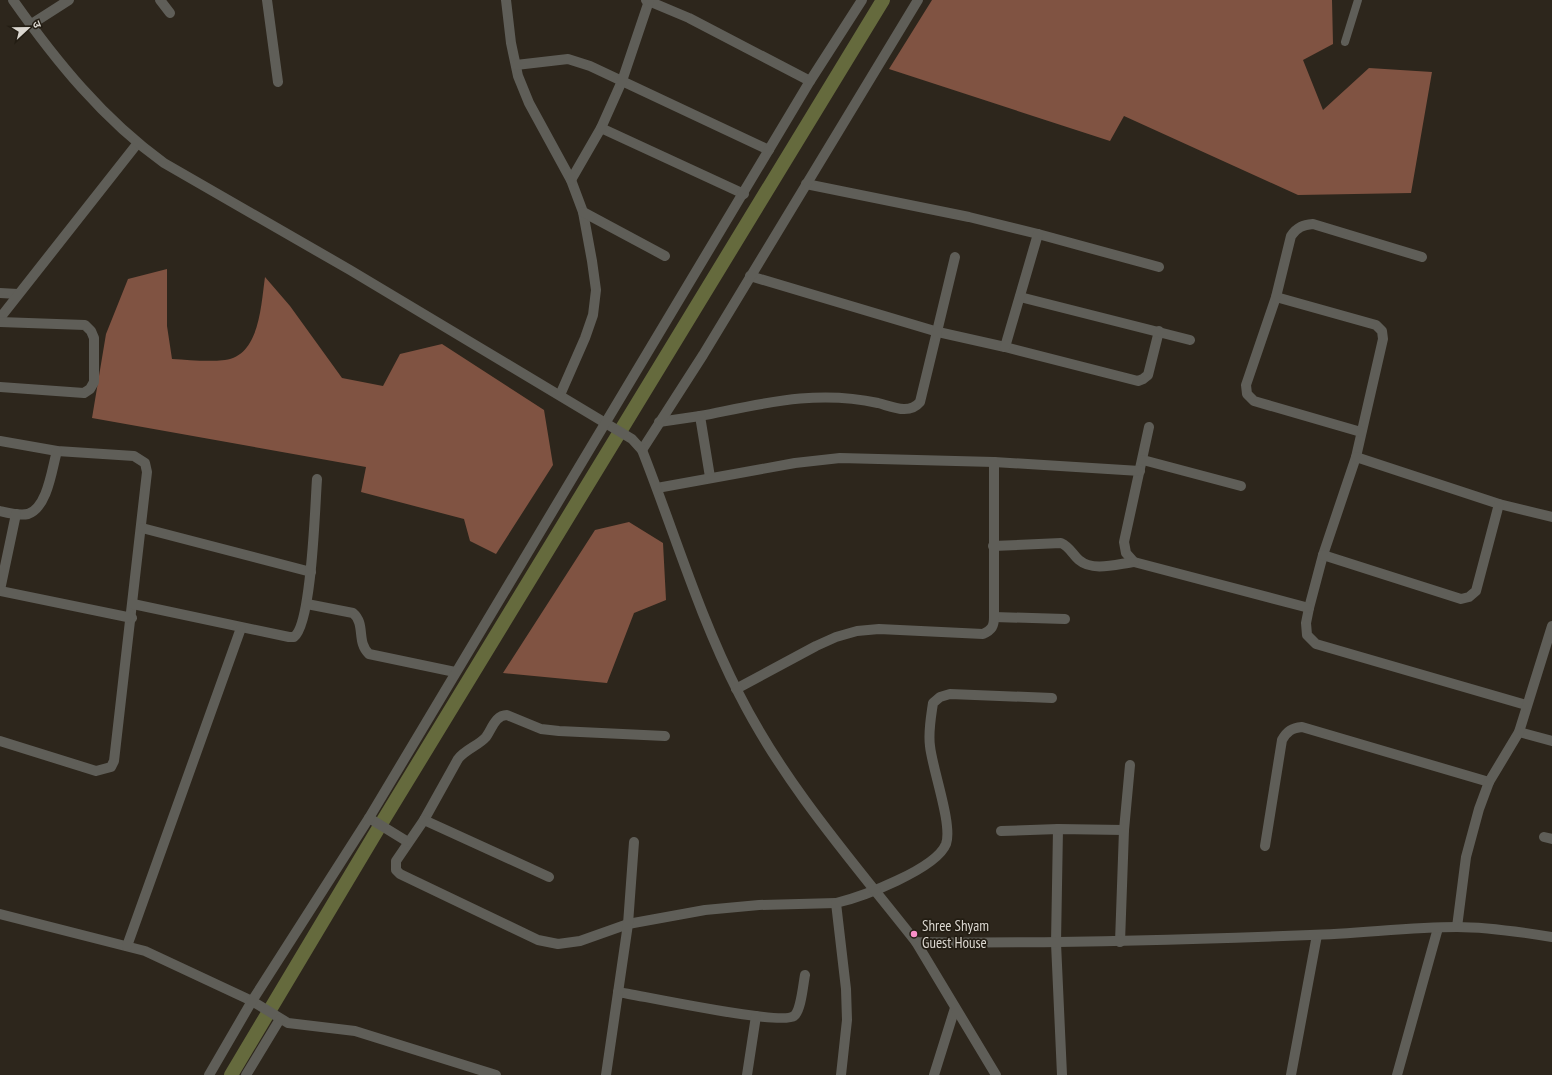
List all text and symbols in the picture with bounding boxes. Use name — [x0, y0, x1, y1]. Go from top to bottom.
north arrow — [8, 8, 48, 48]
text: उ — [30, 19, 45, 30]
place label: Shree Shyam Guest House — [922, 916, 989, 952]
marker: Shree Shyam Guest House — [909, 929, 919, 939]

